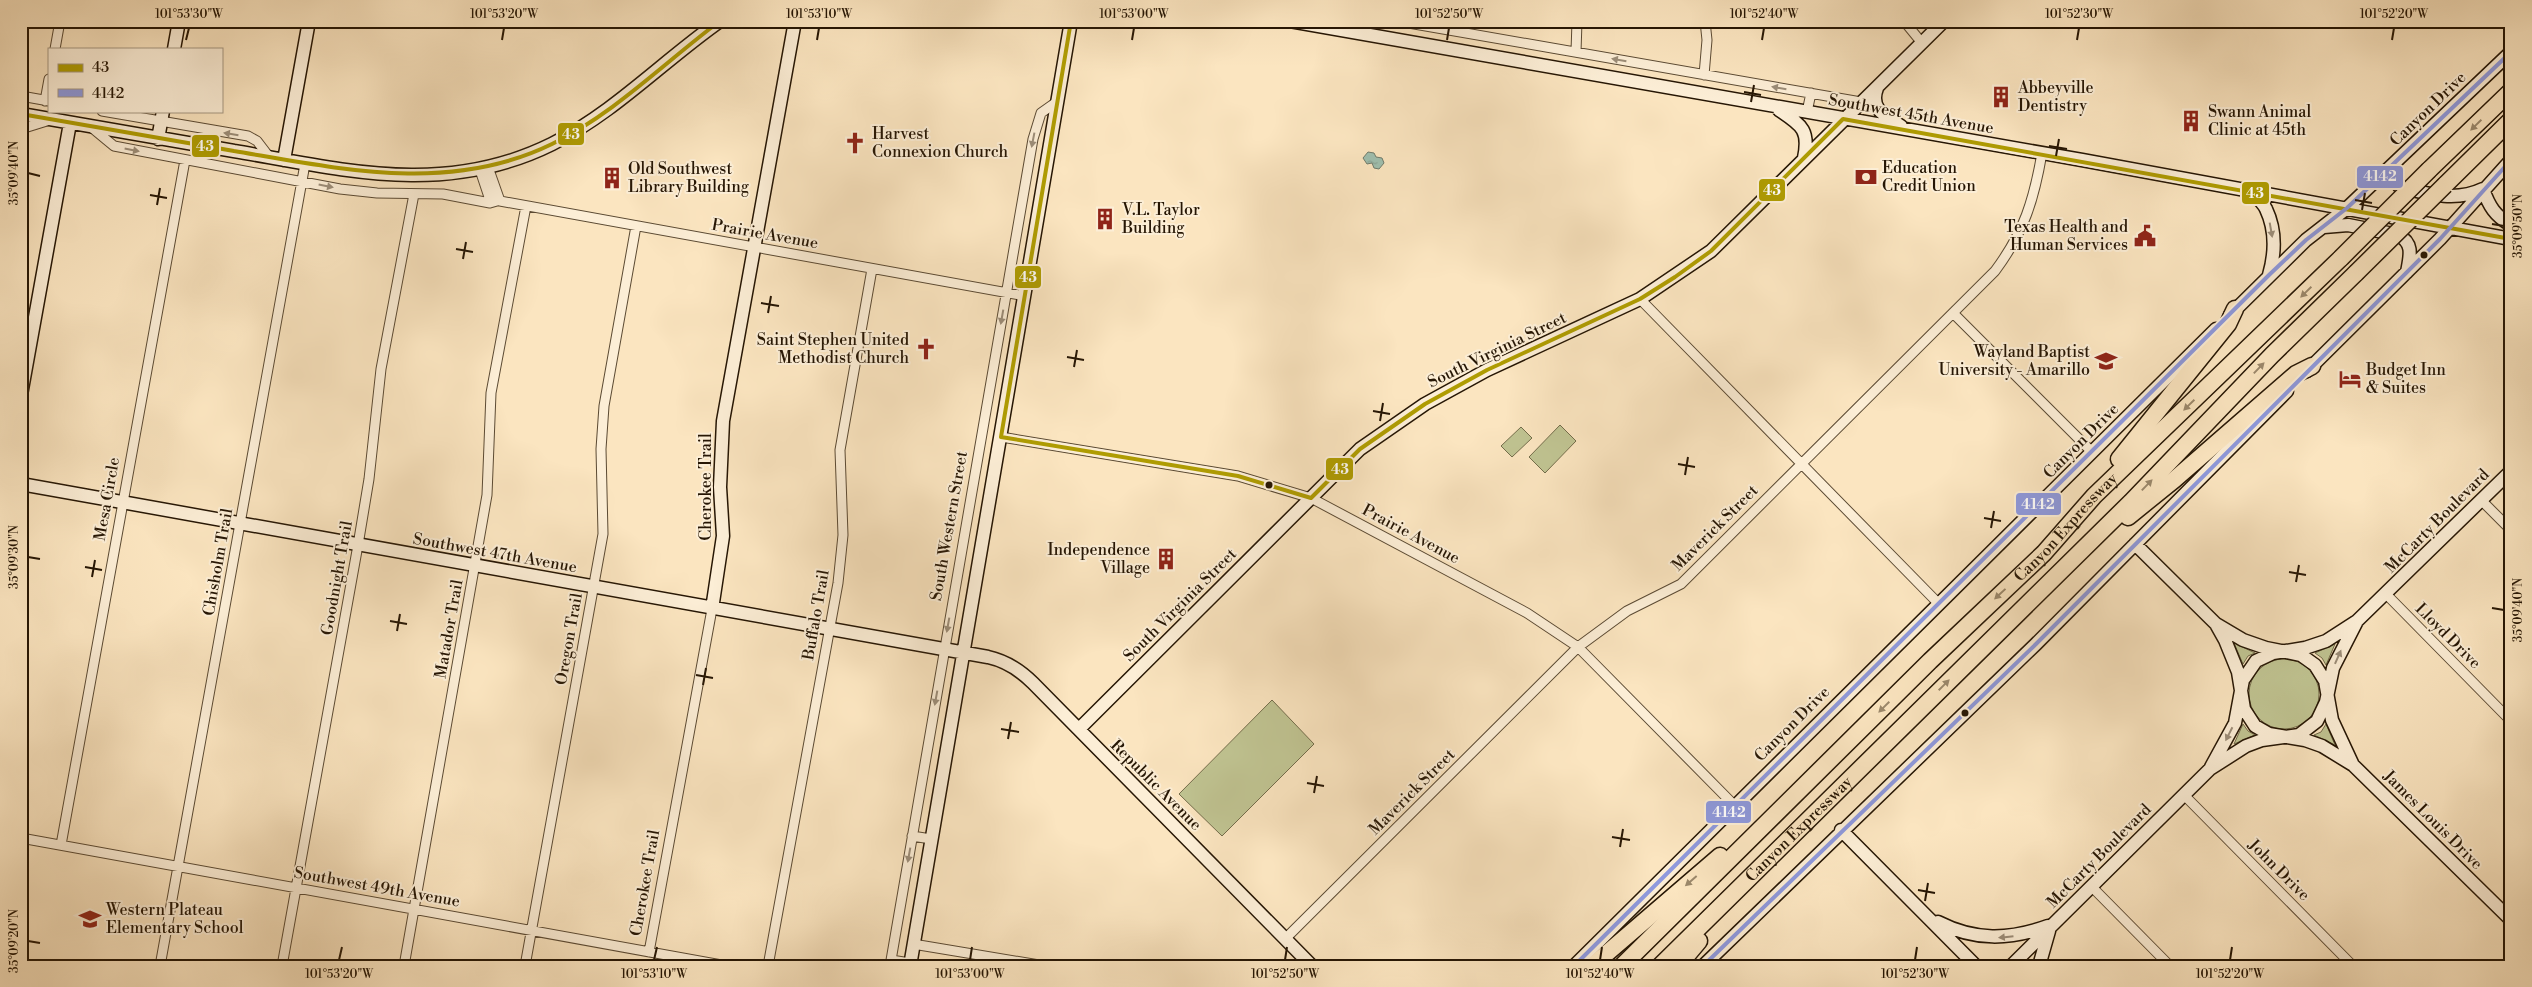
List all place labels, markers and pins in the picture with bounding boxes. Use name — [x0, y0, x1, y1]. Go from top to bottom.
place label: Abbeyville Dentistry — [2017, 78, 2094, 116]
building icon: Abbeyville Dentistry — [1988, 84, 2014, 110]
place label: Swann Animal Clinic at 45th — [2208, 102, 2311, 140]
building icon: Swann Animal Clinic at 45th — [2178, 108, 2204, 134]
place label: Harvest Connexion Church — [872, 124, 1009, 162]
church icon: Harvest Connexion Church — [842, 130, 868, 156]
place label: Education Credit Union — [1882, 158, 1976, 196]
place label: Old Southwest Library Building — [628, 159, 750, 197]
bank icon: Education Credit Union — [1853, 164, 1879, 190]
building icon: Old Southwest Library Building — [599, 165, 625, 191]
place label: V.L. Taylor Building — [1121, 200, 1200, 238]
building icon: V.L. Taylor Building — [1092, 206, 1118, 232]
place label: Texas Health and Human Services — [2004, 217, 2128, 255]
public building icon: Texas Health and Human Services — [2132, 223, 2158, 249]
unlabelled marker — [2419, 250, 2429, 260]
place label: Saint Stephen United Methodist Church — [757, 330, 909, 368]
church icon: Saint Stephen United Methodist Church — [913, 336, 939, 362]
place label: Wayland Baptist University - Amarillo — [1939, 342, 2090, 380]
school or university icon: Wayland Baptist University - Amarillo — [2093, 348, 2119, 374]
place label: Budget Inn & Suites — [2365, 360, 2446, 398]
hotel icon: Budget Inn & Suites — [2337, 366, 2363, 392]
unlabelled marker — [1264, 480, 1274, 490]
place label: Independence Village — [1048, 540, 1150, 578]
building icon: Independence Village — [1153, 546, 1179, 572]
unlabelled marker — [1960, 708, 1970, 718]
place label: Western Plateau Elementary School — [105, 900, 244, 938]
school or university icon: Western Plateau Elementary School — [77, 906, 103, 932]

